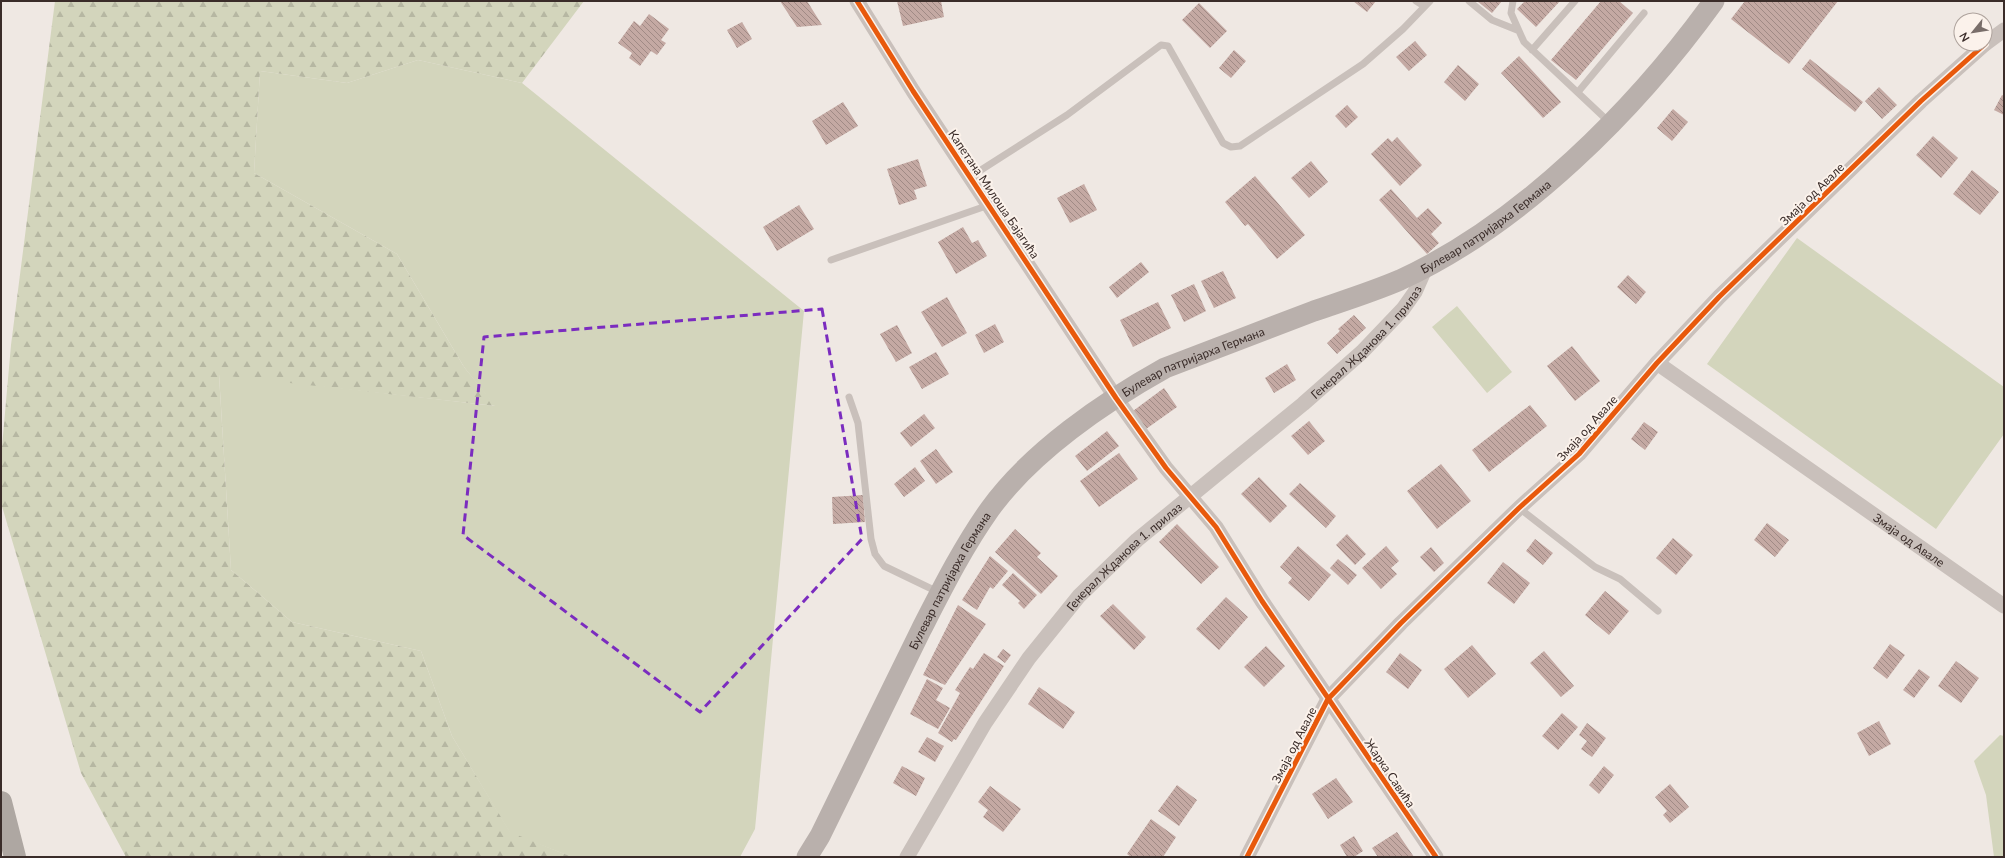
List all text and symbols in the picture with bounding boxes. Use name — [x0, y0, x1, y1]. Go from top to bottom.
north arrow — [1953, 12, 1993, 52]
text: N — [1956, 30, 1972, 44]
street label: Капетана Милоша Бајагића — [945, 127, 1043, 261]
street label: Змаја од Авале — [1777, 160, 1847, 228]
street label: Булевар патријарха Германа — [1418, 176, 1554, 276]
street label: Генерал Жданова 1. прилаз — [1307, 283, 1424, 402]
street label: Булевар патријарха Германа — [1119, 323, 1266, 400]
street label: Змаја од Авале — [1553, 392, 1621, 464]
street label: Генерал Жданова 1. прилаз — [1063, 499, 1185, 614]
street label: Булевар патријарха Германа — [905, 509, 993, 652]
street label: Змаја од Авале — [1871, 510, 1948, 570]
street label: Змаја од Авале — [1268, 704, 1320, 786]
street label: Жарка Савића — [1361, 736, 1419, 810]

